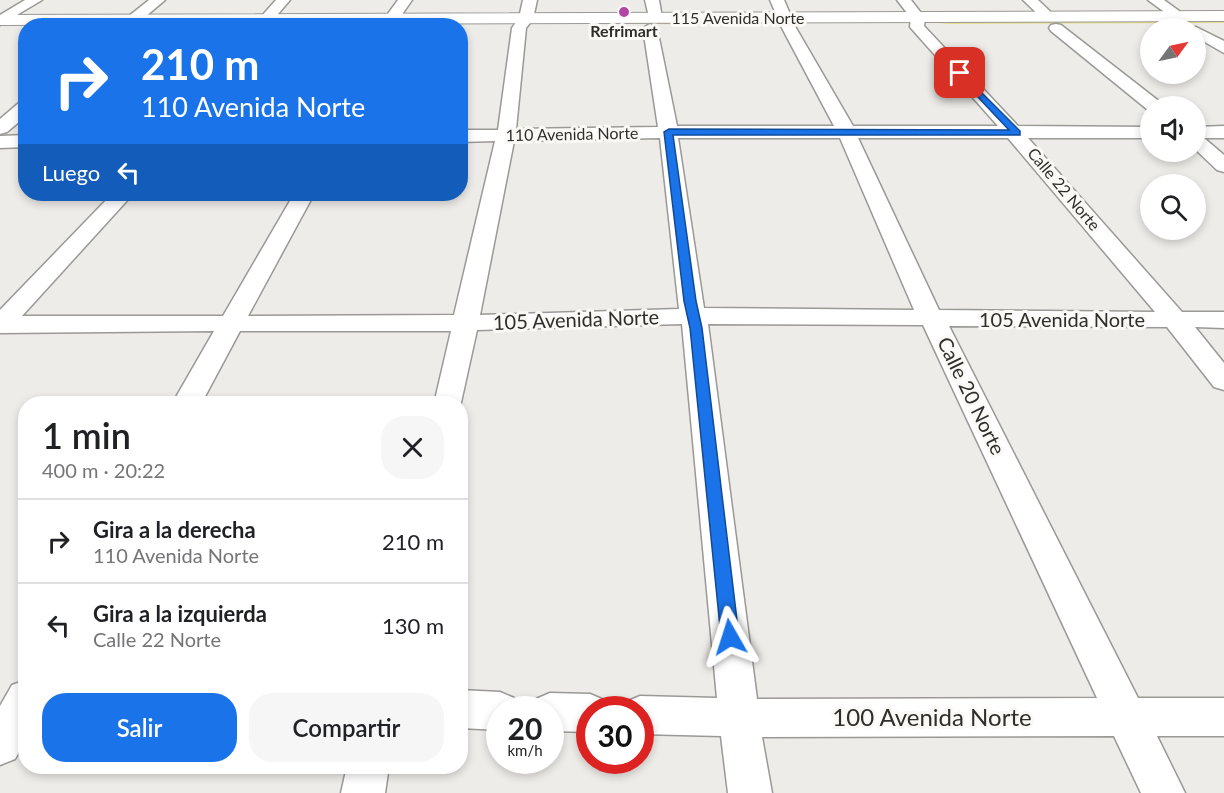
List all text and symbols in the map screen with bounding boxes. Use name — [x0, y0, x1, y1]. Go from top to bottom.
marker: Refrimart — [617, 5, 631, 19]
street label: 115 Avenida Norte — [672, 8, 804, 27]
north arrow — [1140, 18, 1206, 84]
map controls — [1140, 18, 1206, 240]
place label: Refrimart — [590, 21, 658, 40]
text: 210 m — [141, 39, 259, 89]
icon: right — [42, 42, 120, 120]
pin — [934, 47, 985, 98]
icon: arrive — [943, 56, 976, 89]
text: 110 Avenida Norte — [141, 90, 365, 123]
button: sound — [1140, 96, 1206, 162]
street label: 110 Avenida Norte — [505, 123, 639, 144]
street label: Calle 22 Norte — [1024, 143, 1105, 234]
icon: left — [112, 156, 145, 189]
text: Luego — [42, 159, 100, 186]
button: search — [1140, 174, 1206, 240]
street label: 105 Avenida Norte — [493, 304, 659, 334]
street label: 105 Avenida Norte — [979, 307, 1145, 331]
street label: Calle 20 Norte — [933, 333, 1011, 458]
text: 1 min — [42, 413, 131, 457]
button: close — [381, 416, 444, 479]
text: 400 m · 20:22 — [42, 458, 165, 482]
text: Gira a la derecha — [93, 516, 256, 543]
icon: right — [42, 525, 75, 558]
text: 210 m — [382, 528, 444, 555]
text: 110 Avenida Norte — [93, 543, 259, 567]
text: Gira a la izquierda — [93, 600, 267, 627]
position arrow — [698, 605, 762, 669]
icon: left — [42, 609, 75, 642]
text: 130 m — [382, 612, 444, 639]
text: Calle 22 Norte — [93, 627, 221, 651]
button: Salir — [42, 693, 237, 762]
button: Compartir — [249, 693, 444, 762]
speed limit sign: 30 — [576, 696, 654, 774]
street label: 100 Avenida Norte — [832, 702, 1032, 731]
text: 20 — [508, 710, 542, 746]
text: km/h — [507, 741, 543, 759]

